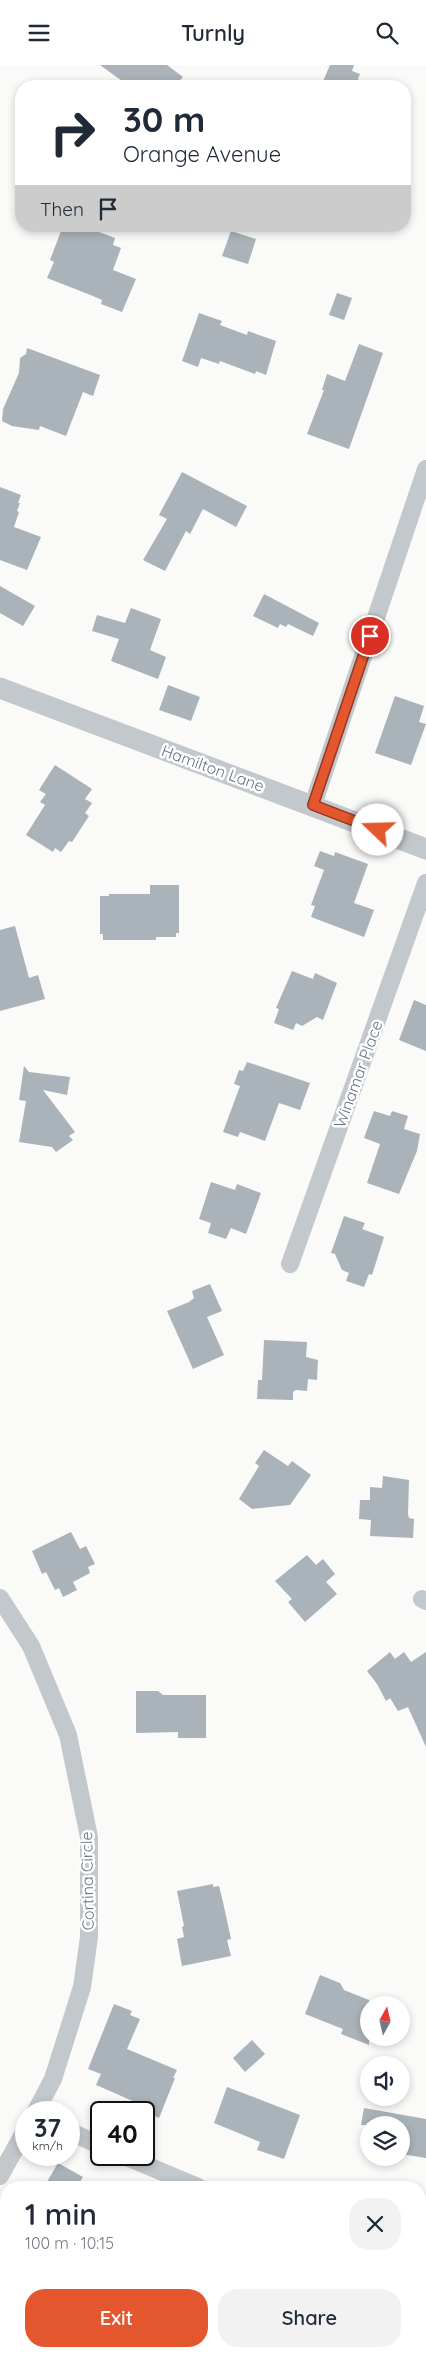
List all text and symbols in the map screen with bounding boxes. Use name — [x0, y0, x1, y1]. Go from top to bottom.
icon: menu — [25, 19, 53, 47]
text: Turnly — [181, 19, 245, 47]
icon: search — [373, 19, 401, 47]
text: 30 m — [123, 97, 205, 141]
icon: right — [40, 100, 105, 165]
text: Orange Avenue — [123, 140, 281, 168]
icon: arrive — [94, 195, 122, 223]
text: Then — [40, 197, 84, 221]
pin — [349, 615, 391, 657]
icon: arrive — [356, 622, 384, 650]
street label: Hamilton Lane — [159, 740, 267, 796]
position arrow — [351, 803, 403, 855]
street label: Winamar Place — [329, 1018, 387, 1130]
street label: Cortina Circle — [76, 1831, 98, 1931]
north arrow — [360, 1996, 410, 2046]
map controls — [360, 1996, 410, 2166]
button: sound — [360, 2056, 410, 2106]
speed limit sign: 40 — [90, 2101, 155, 2166]
text: 37 — [34, 2112, 61, 2143]
button: layers — [360, 2116, 410, 2166]
text: km/h — [32, 2138, 63, 2153]
text: 1 min — [25, 2195, 97, 2233]
button: close — [349, 2198, 401, 2250]
text: 100 m · 10:15 — [25, 2233, 114, 2253]
button: Exit — [25, 2289, 208, 2347]
button: Share — [218, 2289, 401, 2347]

